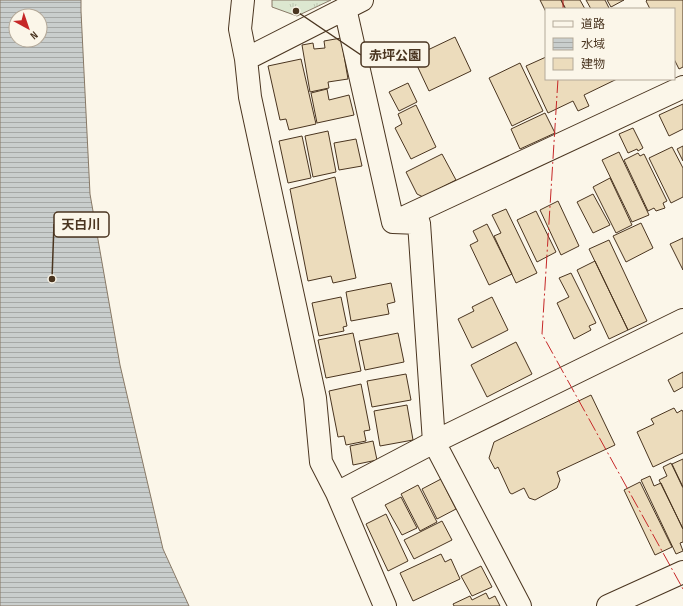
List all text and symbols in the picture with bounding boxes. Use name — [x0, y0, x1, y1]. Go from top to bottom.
north arrow — [8, 8, 48, 48]
legend — [545, 8, 675, 80]
text: 道路 — [581, 17, 605, 32]
text: N — [28, 28, 41, 42]
text: 水域 — [581, 37, 605, 52]
callout: 赤坪公園 — [361, 42, 429, 67]
text: 赤坪公園 — [369, 48, 421, 64]
text: 建物 — [581, 57, 605, 72]
callout: 天白川 — [54, 212, 109, 237]
text: 天白川 — [61, 217, 101, 233]

